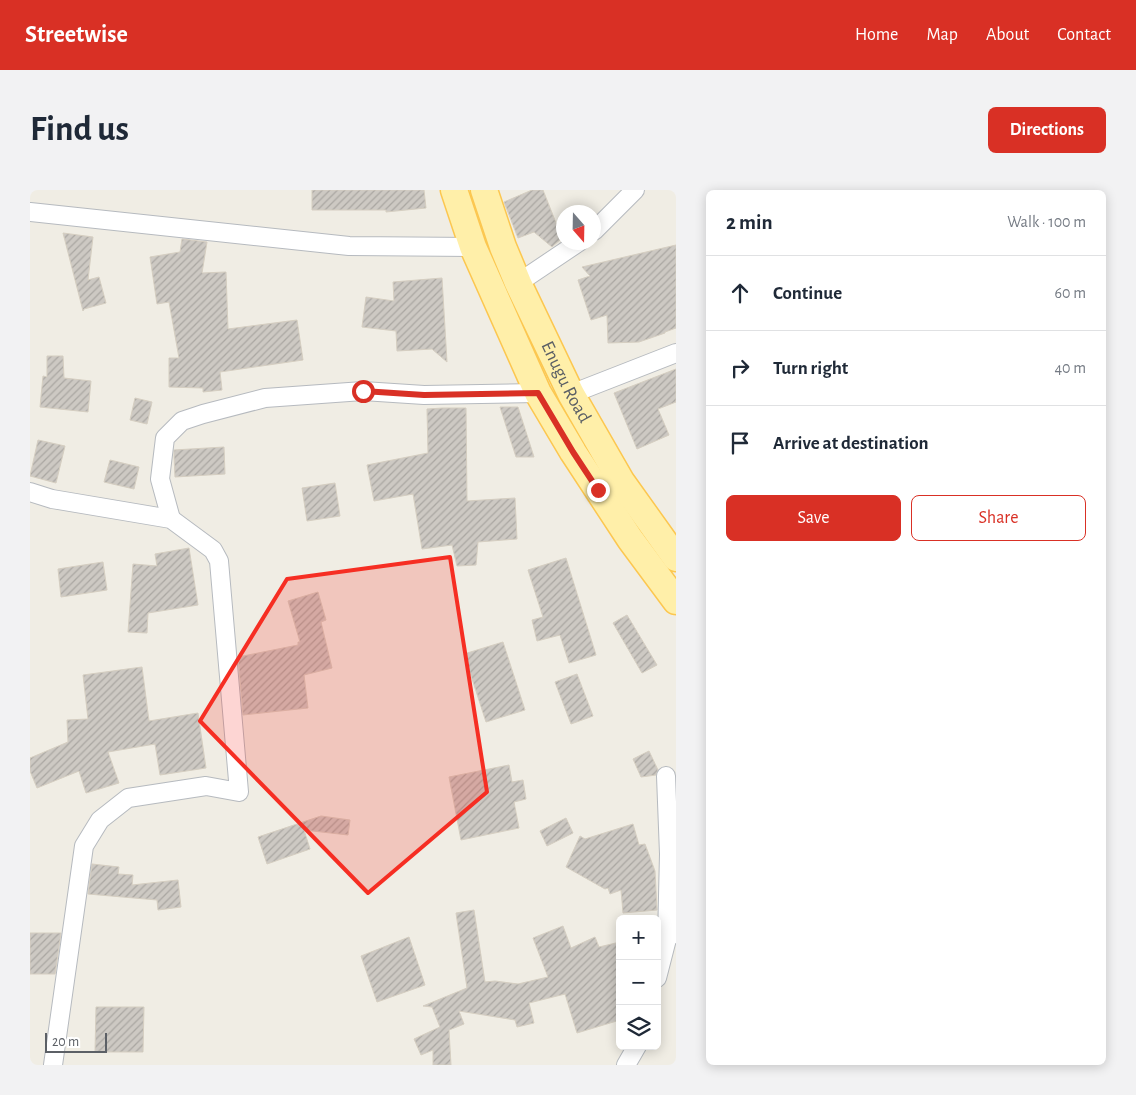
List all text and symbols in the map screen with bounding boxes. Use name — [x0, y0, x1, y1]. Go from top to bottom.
text: Streetwise — [25, 23, 128, 47]
text: Home — [855, 26, 898, 44]
text: Map — [926, 26, 958, 44]
text: About — [986, 26, 1029, 44]
text: Contact — [1057, 26, 1111, 44]
button: Directions — [988, 107, 1106, 153]
text: Find us — [30, 112, 129, 147]
north arrow — [556, 205, 601, 250]
text: 2 min — [726, 212, 773, 233]
text: Walk · 100 m — [1007, 214, 1086, 230]
icon: ahead — [726, 279, 754, 307]
text: Continue — [773, 284, 842, 303]
text: 60 m — [1055, 285, 1086, 301]
street label: Enugu Road — [538, 338, 595, 426]
icon: right — [726, 354, 754, 382]
text: Turn right — [773, 359, 848, 378]
text: 40 m — [1054, 360, 1086, 376]
route start — [352, 380, 375, 403]
icon: arrive — [726, 429, 754, 457]
text: Arrive at destination — [773, 434, 929, 453]
route end — [587, 479, 610, 502]
button: Save — [726, 495, 901, 541]
button: Share — [911, 495, 1086, 541]
map controls — [616, 915, 661, 1050]
button: + — [616, 915, 661, 960]
button: − — [616, 960, 661, 1005]
button: layers — [616, 1005, 661, 1050]
scale bar — [45, 1030, 108, 1053]
text: 20 m — [52, 1035, 79, 1049]

